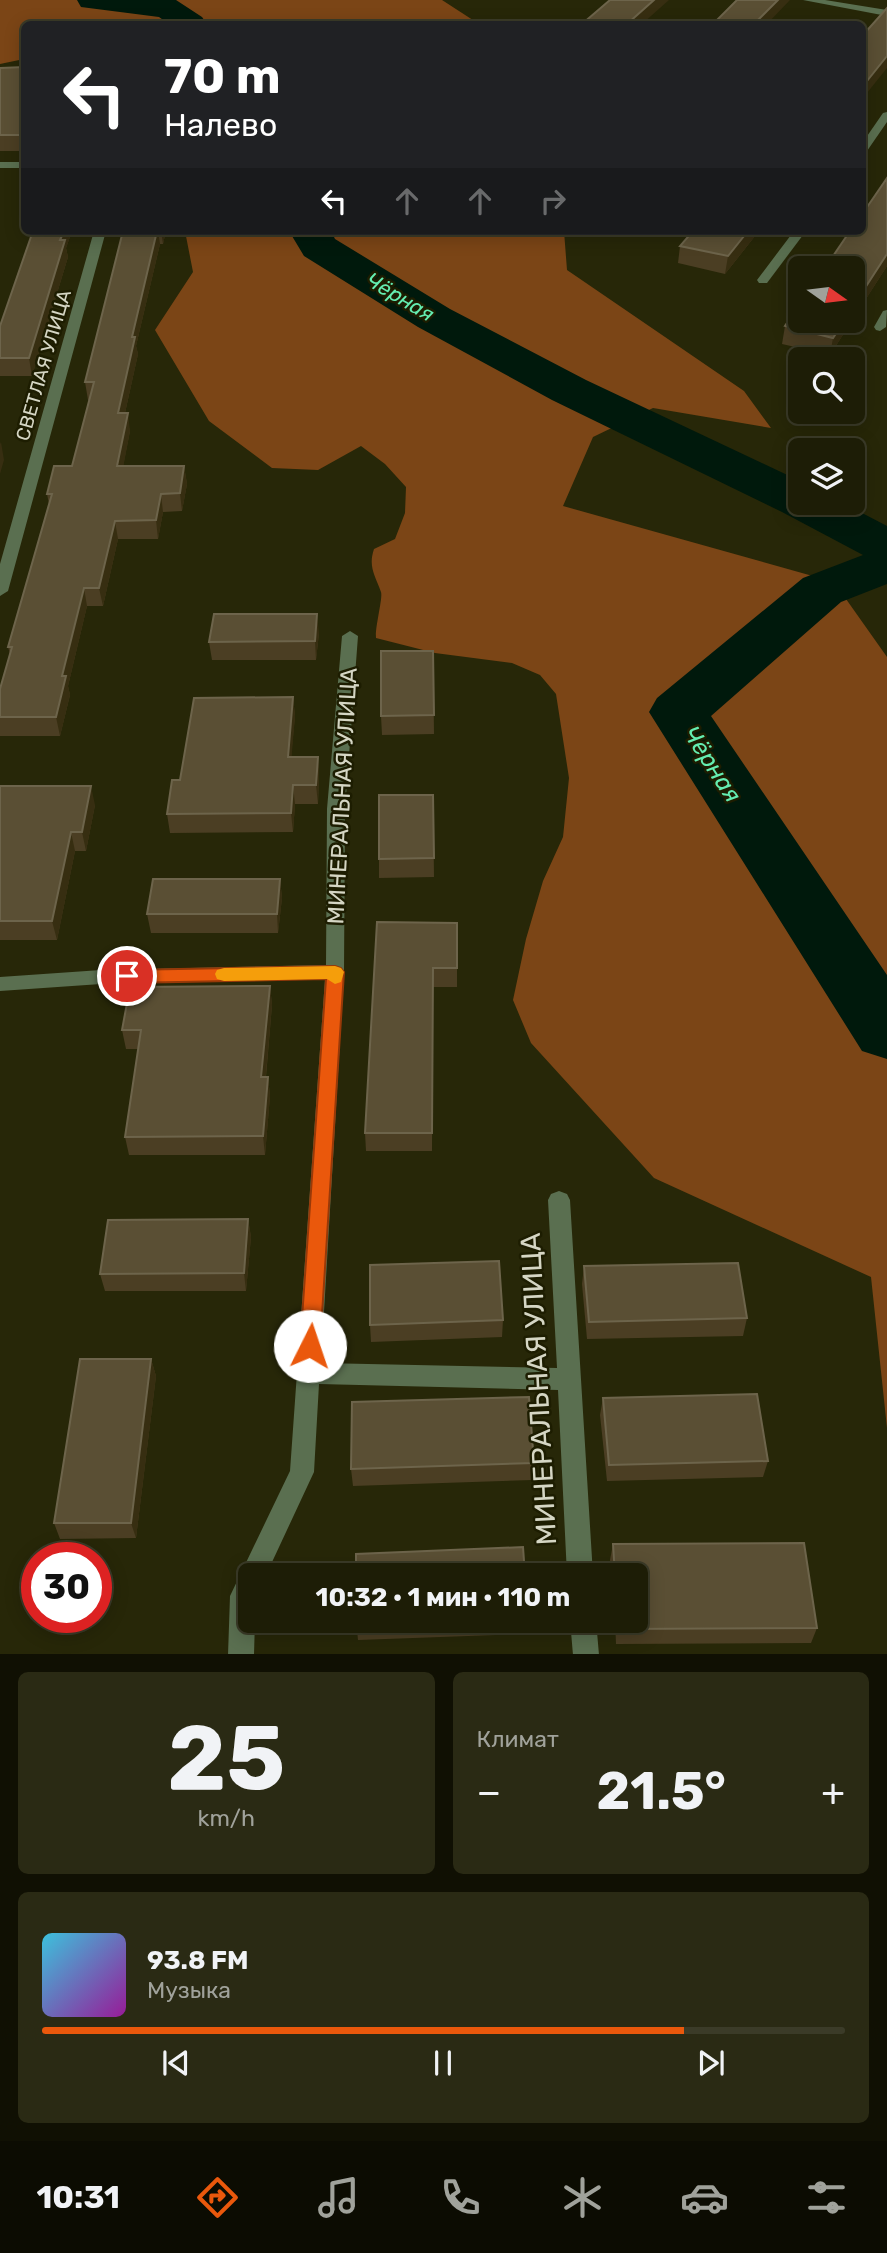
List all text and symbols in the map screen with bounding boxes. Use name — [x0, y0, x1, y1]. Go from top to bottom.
text: 70 m — [164, 47, 281, 105]
icon: left — [49, 49, 140, 140]
text: Налево — [164, 106, 277, 144]
icon: left — [315, 182, 353, 220]
icon: ahead — [388, 182, 426, 220]
icon: ahead — [461, 182, 499, 220]
icon: right — [534, 182, 572, 220]
north arrow — [788, 256, 864, 332]
map controls — [788, 256, 865, 515]
water label: Чёрная — [362, 267, 439, 327]
street label: СВЕТЛАЯ УЛИЦА — [11, 287, 76, 443]
button: search — [788, 347, 865, 424]
button: layers — [788, 438, 865, 515]
street label: МИНЕРАЛЬНАЯ УЛИЦА — [321, 667, 363, 925]
water label: Чёрная — [677, 721, 747, 807]
pin — [97, 946, 157, 1006]
icon: arrive — [108, 957, 146, 995]
street label: МИНЕРАЛЬНАЯ УЛИЦА — [514, 1232, 563, 1546]
position arrow — [273, 1309, 347, 1383]
speed limit sign: 30 — [21, 1542, 112, 1633]
text: 10:32 · 1 мин · 110 m — [316, 1582, 570, 1613]
text: 25 — [167, 1704, 285, 1812]
text: Климат — [477, 1725, 559, 1753]
text: 21.5° — [597, 1760, 726, 1822]
text: − — [477, 1769, 501, 1815]
text: + — [821, 1769, 845, 1815]
text: km/h — [198, 1804, 255, 1832]
text: 93.8 FM — [147, 1945, 249, 1976]
text: Музыка — [147, 1976, 231, 2004]
icon: previous — [157, 2044, 195, 2082]
icon: pause — [424, 2044, 462, 2082]
icon: next — [692, 2044, 730, 2082]
icon: directions — [193, 2173, 242, 2222]
icon: music — [314, 2173, 363, 2222]
icon: phone — [436, 2173, 485, 2222]
icon: climate — [558, 2173, 607, 2222]
icon: car — [680, 2173, 729, 2222]
icon: filters — [802, 2173, 851, 2222]
text: 10:31 — [36, 2178, 120, 2216]

